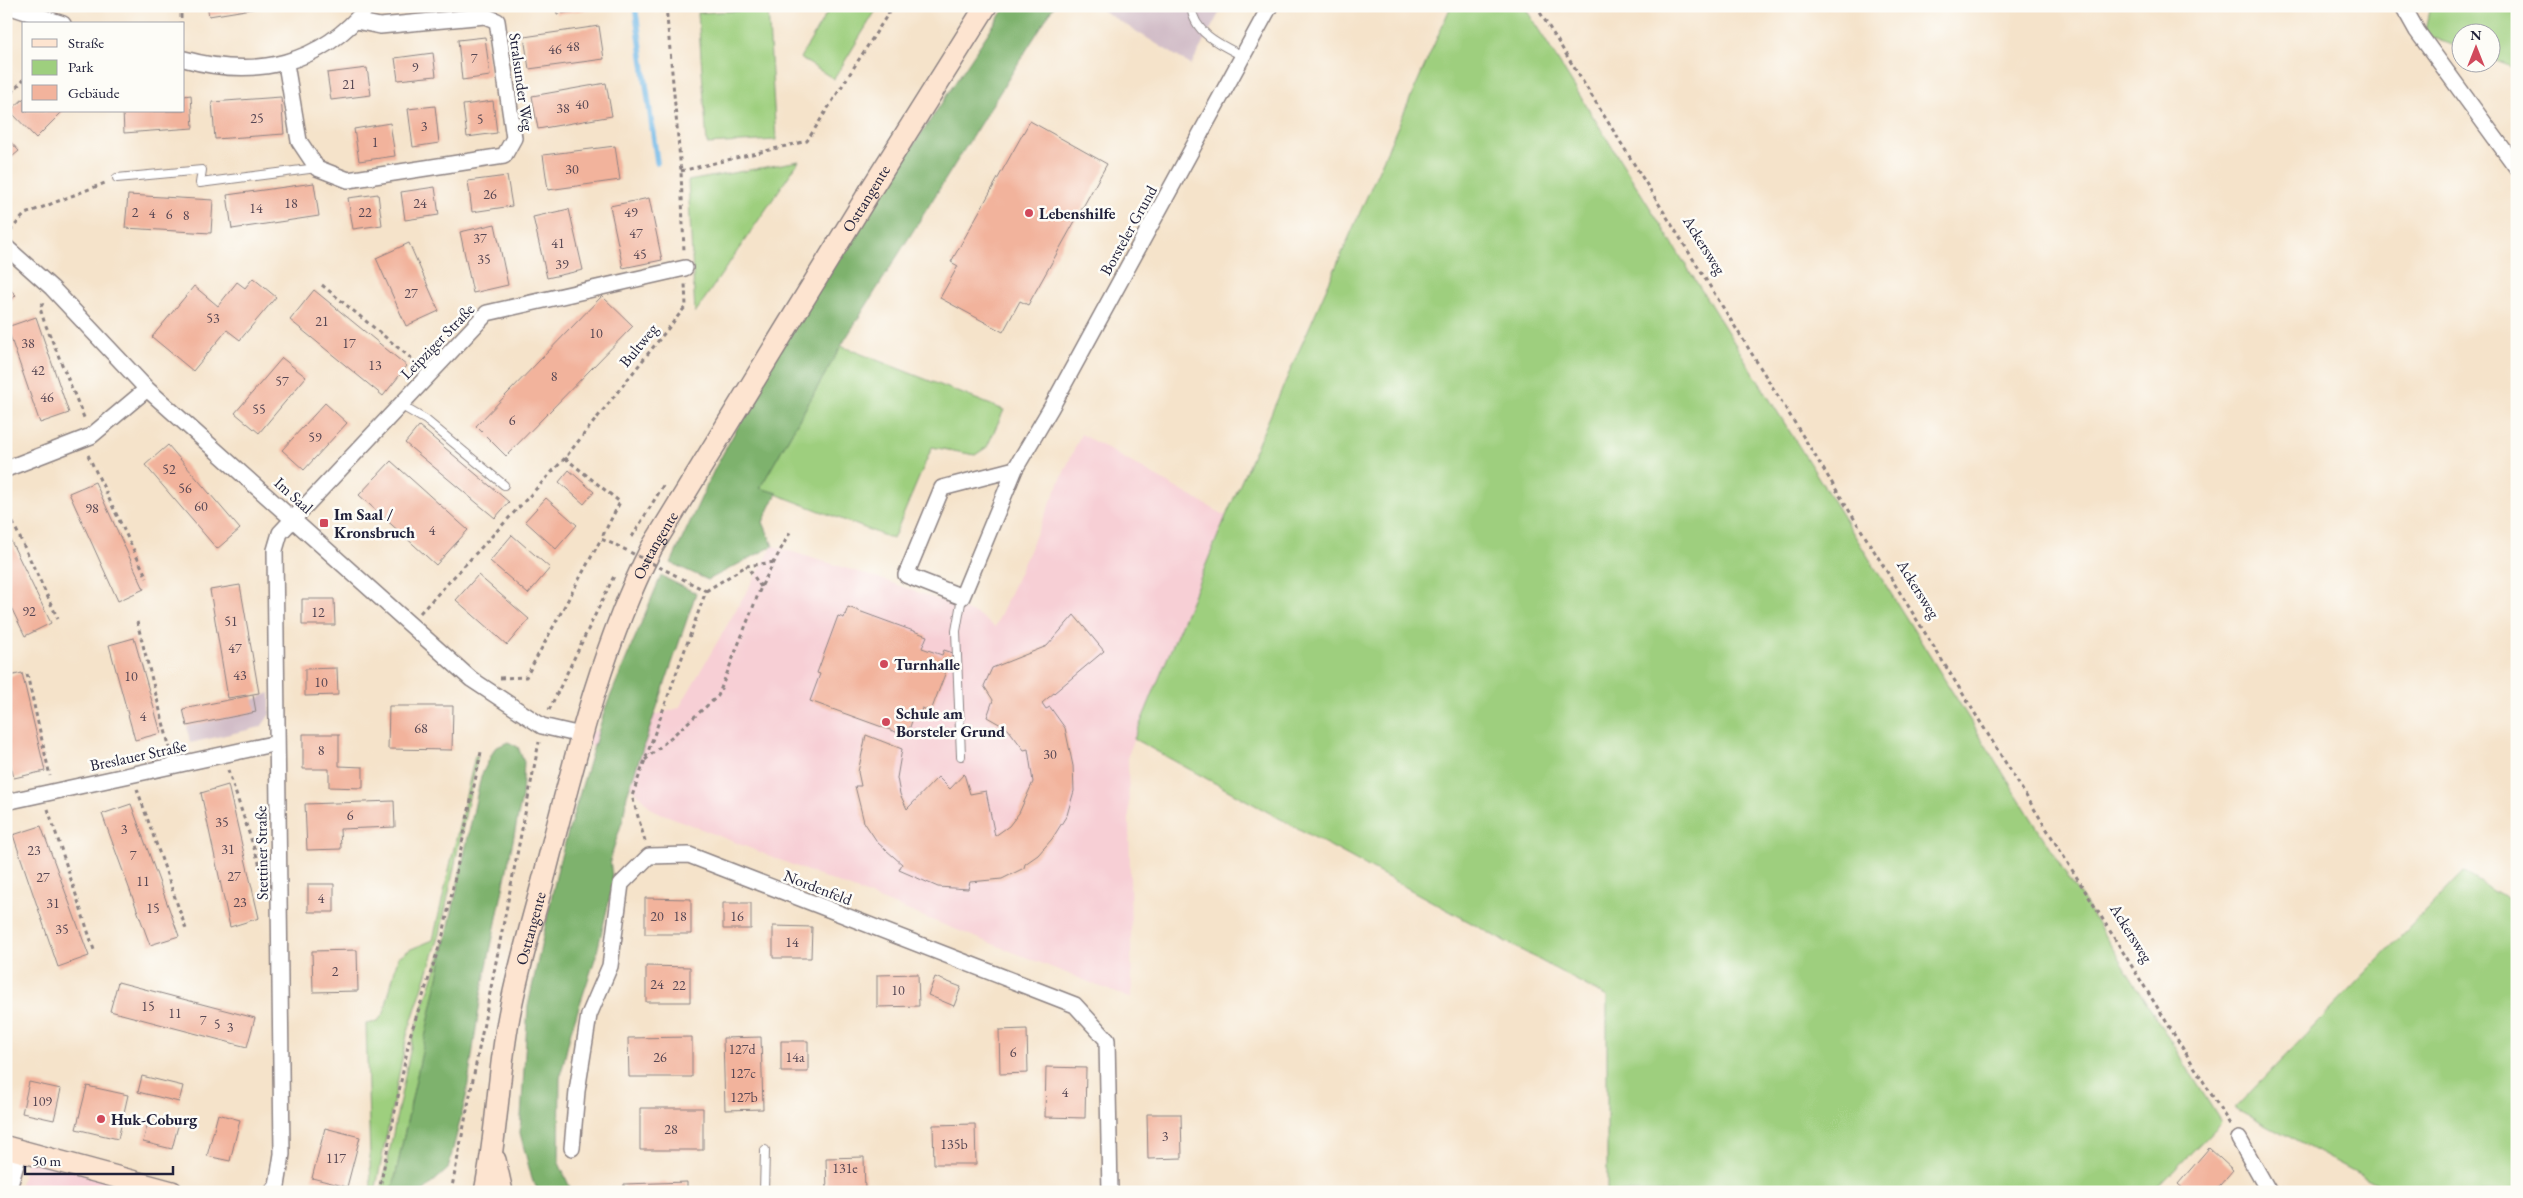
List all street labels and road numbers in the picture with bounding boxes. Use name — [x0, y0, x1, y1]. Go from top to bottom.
street label: Stralsunder Weg — [504, 31, 539, 134]
street label: Osttangente — [837, 161, 895, 236]
street label: Borsteler Grund — [1095, 181, 1162, 279]
street label: Ackersweg — [1678, 211, 1731, 280]
street label: Leipziger Straße — [396, 299, 479, 384]
street label: Bultweg — [614, 318, 663, 372]
street label: Im Saal — [270, 472, 318, 518]
street label: Osttangente — [628, 507, 683, 583]
street label: Ackersweg — [1892, 555, 1945, 624]
street label: Breslauer Straße — [88, 735, 188, 776]
street label: Stettiner Straße — [250, 806, 273, 900]
street label: Nordenfeld — [781, 865, 856, 910]
street label: Osttangente — [511, 889, 551, 967]
street label: Ackersweg — [2105, 899, 2158, 968]

